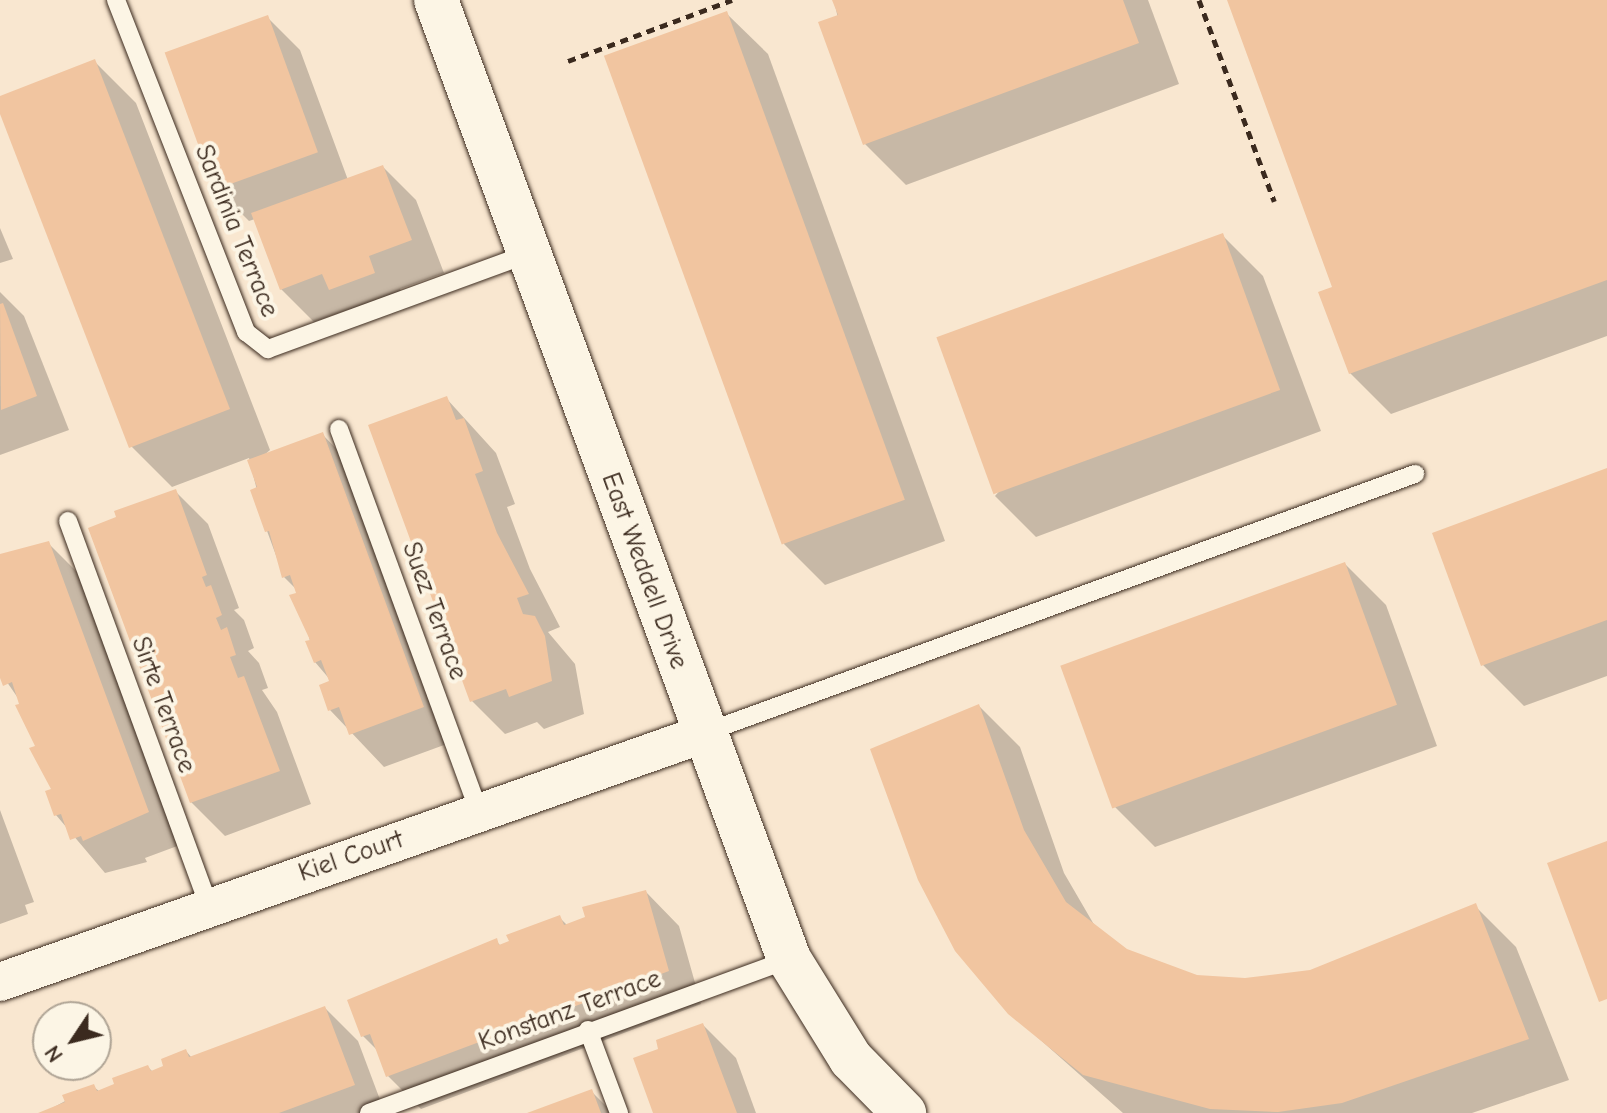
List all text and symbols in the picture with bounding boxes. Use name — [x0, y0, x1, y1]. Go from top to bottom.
street label: Sardinia Terrace — [187, 140, 285, 322]
street label: East Weddell Drive — [594, 469, 694, 673]
street label: Suez Terrace — [395, 538, 473, 684]
street label: Sirte Terrace — [124, 633, 202, 777]
street label: Kiel Court — [295, 825, 407, 889]
street label: Konstanz Terrace — [475, 964, 665, 1058]
north arrow — [32, 1001, 112, 1081]
text: N — [39, 1040, 69, 1067]

